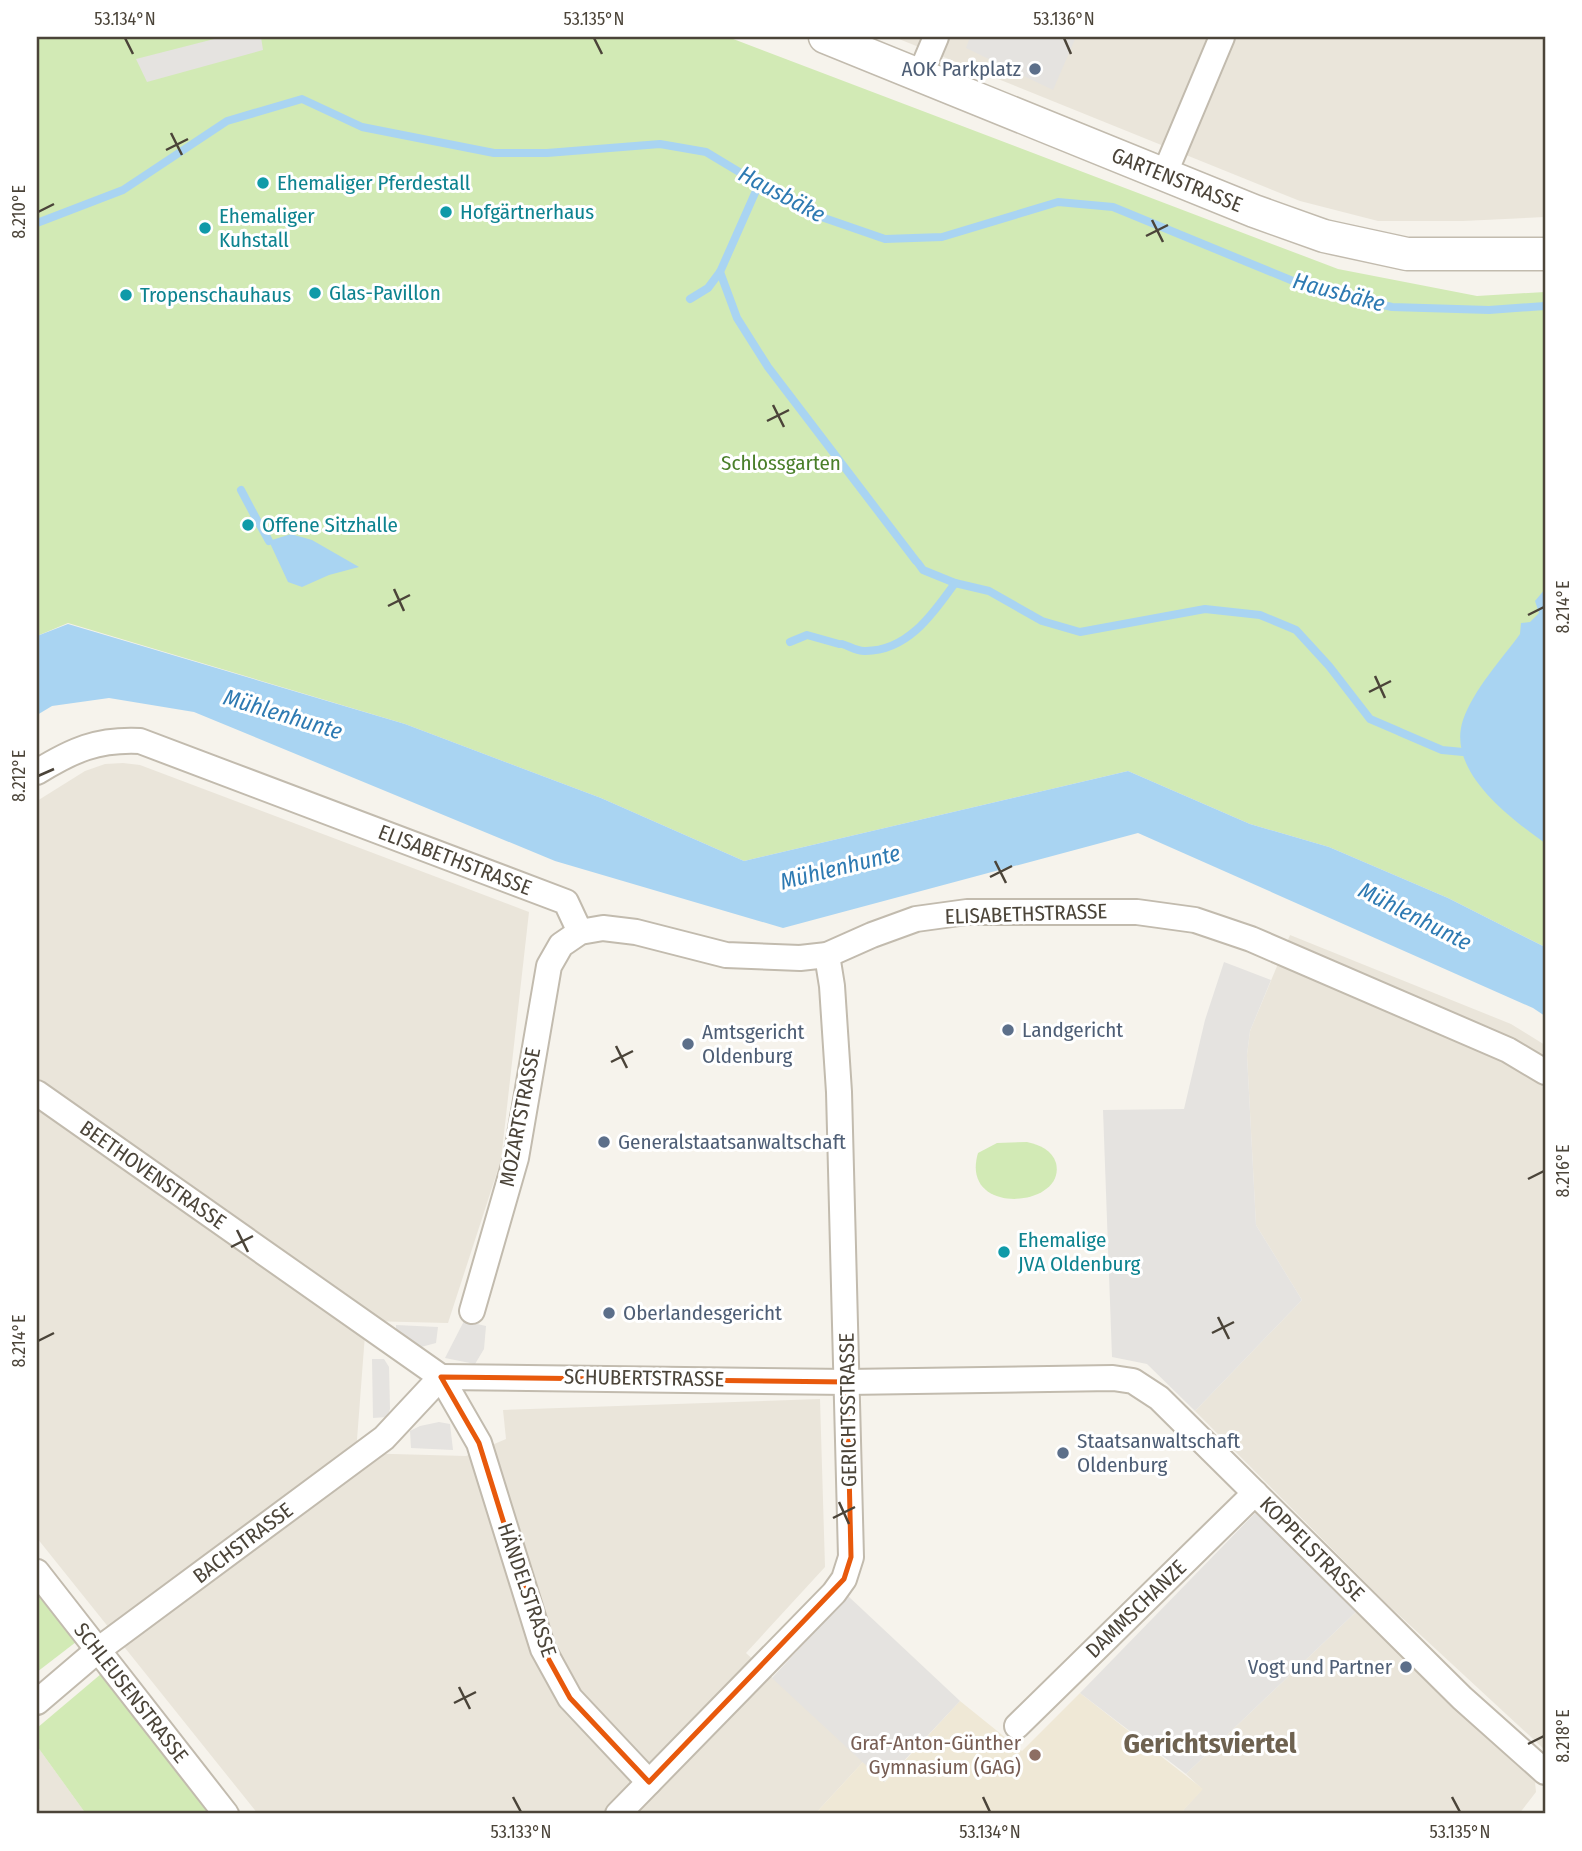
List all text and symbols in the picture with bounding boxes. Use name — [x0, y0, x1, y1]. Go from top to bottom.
text: 53.134°N — [94, 8, 156, 30]
text: 53.135°N — [564, 8, 624, 30]
text: 53.136°N — [1033, 8, 1095, 30]
place label: AOK Parkplatz — [902, 56, 1021, 82]
marker: AOK Parkplatz — [1027, 61, 1043, 77]
street label: GARTENSTRASSE — [1108, 142, 1246, 218]
water label: Hausbäke — [734, 160, 830, 228]
place label: Ehemaliger Pferdestall — [277, 170, 471, 196]
marker: Ehemaliger Pferdestall — [255, 175, 271, 191]
text: 8.210°E — [8, 185, 30, 239]
place label: Hofgärtnerhaus — [460, 199, 594, 225]
place label: Ehemaliger Kuhstall — [219, 203, 315, 253]
marker: Hofgärtnerhaus — [438, 204, 454, 220]
marker: Ehemaliger Kuhstall — [197, 220, 213, 236]
water label: Hausbäke — [1290, 266, 1388, 318]
place label: Glas-Pavillon — [329, 280, 441, 306]
place label: Tropenschauhaus — [140, 282, 291, 308]
marker: Glas-Pavillon — [307, 285, 323, 301]
marker: Tropenschauhaus — [118, 287, 134, 303]
park label: Schlossgarten — [721, 450, 841, 476]
place label: Offene Sitzhalle — [262, 512, 398, 538]
marker: Offene Sitzhalle — [240, 517, 256, 533]
text: 8.214°E — [1552, 581, 1574, 633]
water label: Mühlenhunte — [220, 683, 346, 745]
text: 8.212°E — [8, 750, 30, 802]
street label: ELISABETHSTRASSE — [375, 819, 536, 901]
water label: Mühlenhunte — [777, 839, 903, 895]
water label: Mühlenhunte — [1354, 876, 1476, 956]
street label: ELISABETHSTRASSE — [944, 898, 1108, 930]
place label: Landgericht — [1022, 1017, 1123, 1043]
place label: Amtsgericht Oldenburg — [702, 1019, 805, 1069]
marker: Landgericht — [1000, 1022, 1016, 1038]
marker: Amtsgericht Oldenburg — [680, 1036, 696, 1052]
street label: MOZARTSTRASSE — [494, 1045, 546, 1189]
street label: BEETHOVENSTRASSE — [75, 1115, 231, 1235]
place label: Generalstaatsanwaltschaft — [618, 1129, 846, 1155]
marker: Generalstaatsanwaltschaft — [596, 1134, 612, 1150]
text: 8.216°E — [1552, 1144, 1574, 1198]
place label: Ehemalige JVA Oldenburg — [1018, 1227, 1141, 1277]
marker: Ehemalige JVA Oldenburg — [996, 1244, 1012, 1260]
place label: Oberlandesgericht — [623, 1300, 782, 1326]
marker: Oberlandesgericht — [601, 1305, 617, 1321]
text: 8.214°E — [8, 1315, 30, 1367]
street label: GERICHTSSTRASSE — [834, 1332, 862, 1487]
street label: SCHUBERTSTRASSE — [564, 1364, 725, 1392]
place label: Staatsanwaltschaft Oldenburg — [1077, 1428, 1240, 1478]
marker: Staatsanwaltschaft Oldenburg — [1055, 1445, 1071, 1461]
street label: KOPPELSTRASSE — [1254, 1491, 1370, 1607]
street label: BACHSTRASSE — [188, 1497, 298, 1589]
street label: HÄNDELSTRASSE — [492, 1520, 562, 1661]
street label: DAMMSCHANZE — [1080, 1554, 1192, 1663]
street label: SCHLEUSENSTRASSE — [68, 1618, 194, 1768]
place label: Vogt und Partner — [1248, 1654, 1393, 1680]
marker: Vogt und Partner — [1398, 1659, 1414, 1675]
text: 8.218°E — [1552, 1709, 1574, 1763]
district label: Gerichtsviertel — [1124, 1727, 1297, 1760]
place label: Graf-Anton-Günther Gymnasium (GAG) — [850, 1730, 1022, 1780]
marker: Graf-Anton-Günther Gymnasium (GAG) — [1027, 1747, 1043, 1763]
text: 53.133°N — [491, 1821, 551, 1843]
text: 53.134°N — [959, 1821, 1021, 1843]
text: 53.135°N — [1430, 1821, 1490, 1843]

